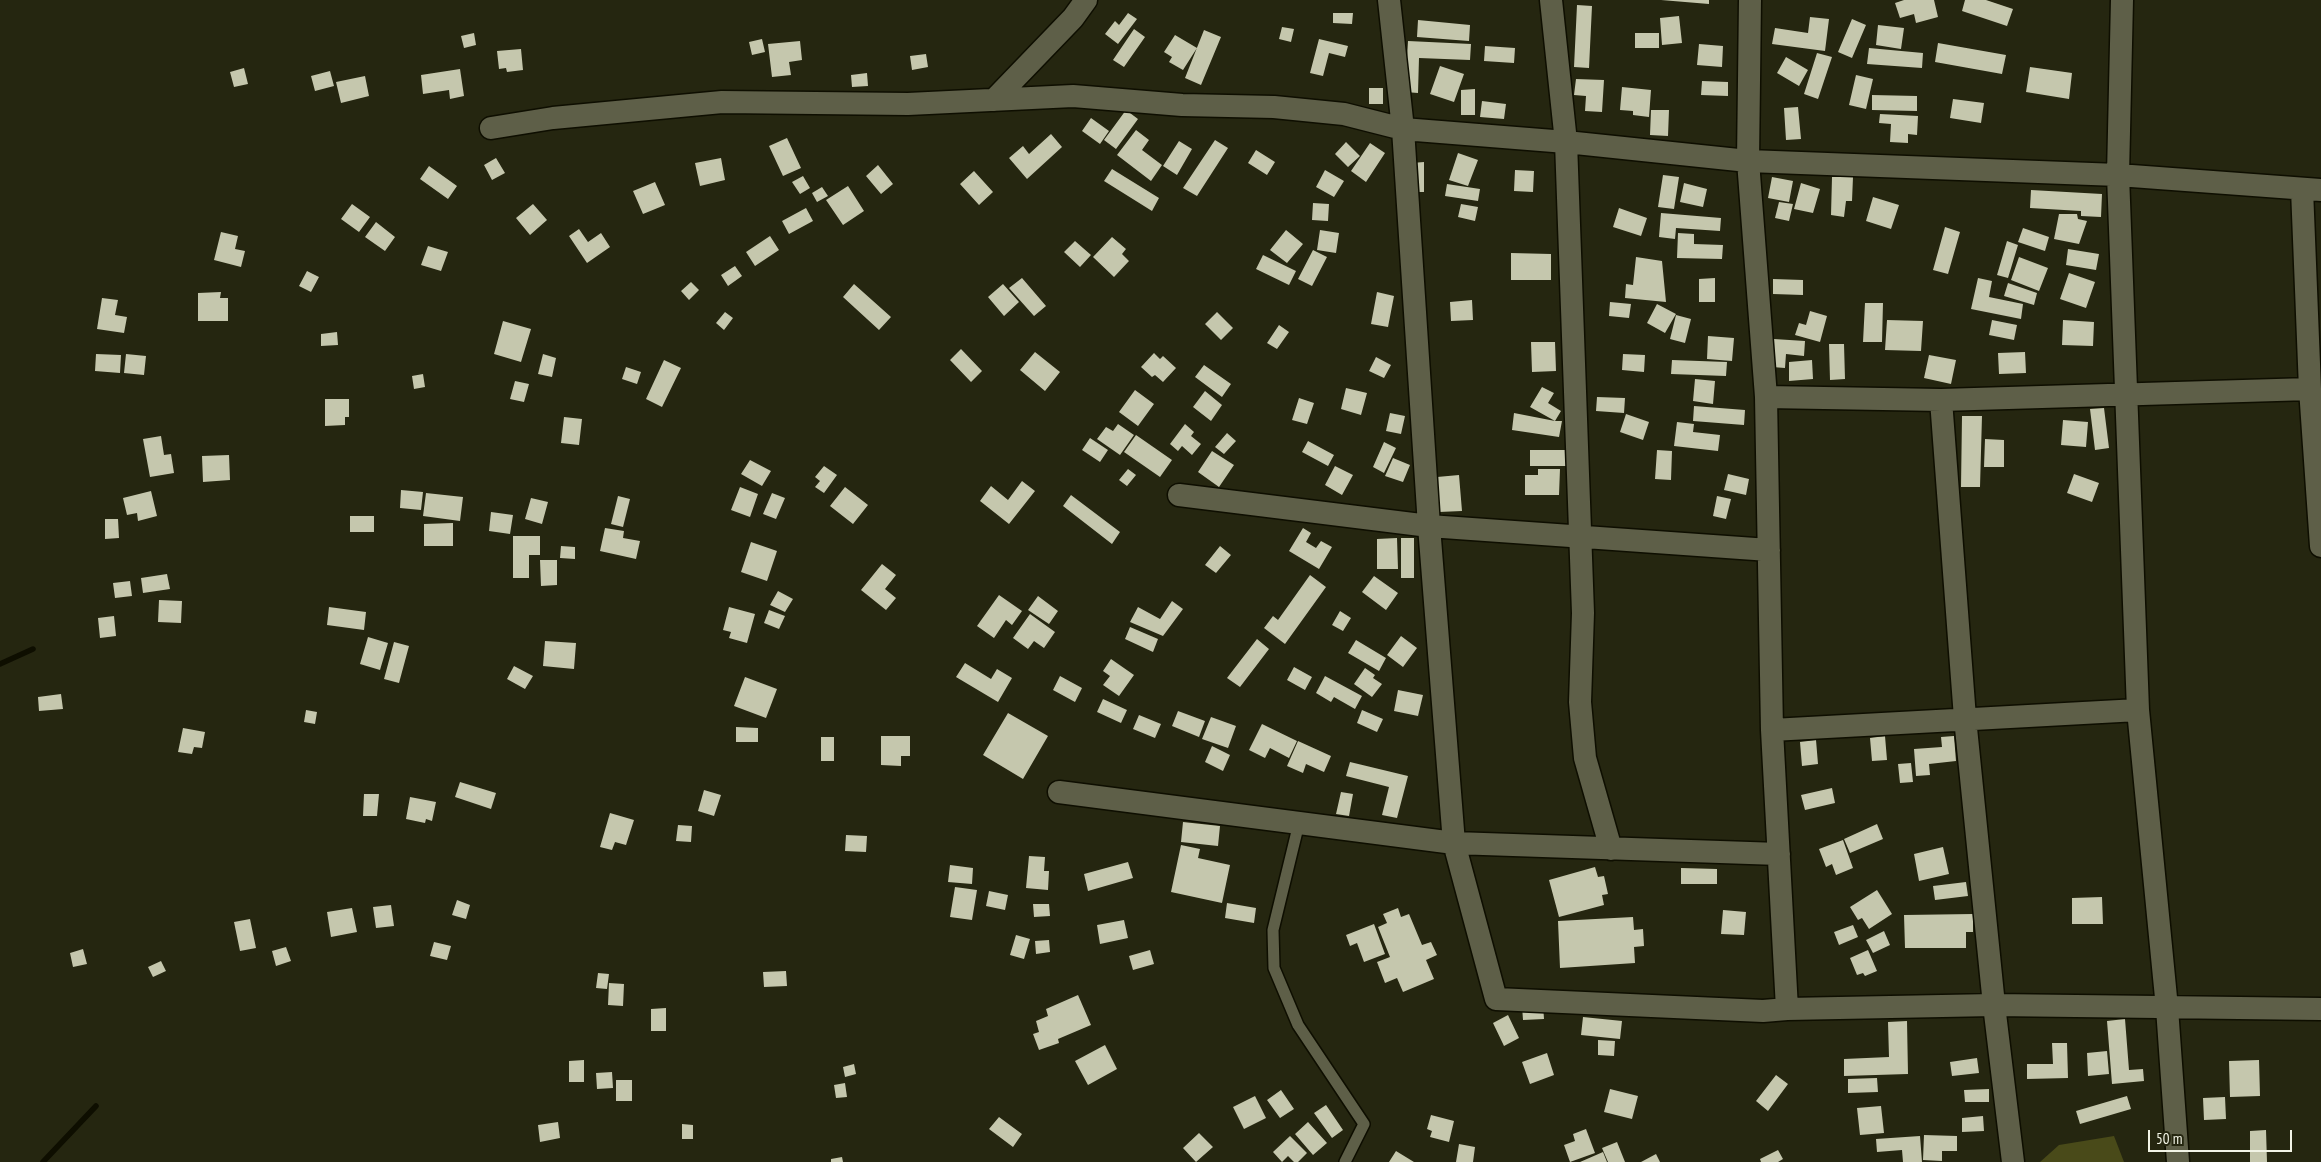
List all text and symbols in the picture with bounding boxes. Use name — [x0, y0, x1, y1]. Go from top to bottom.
scale bar — [2151, 1120, 2295, 1152]
text: 50 m — [2156, 1129, 2182, 1148]

